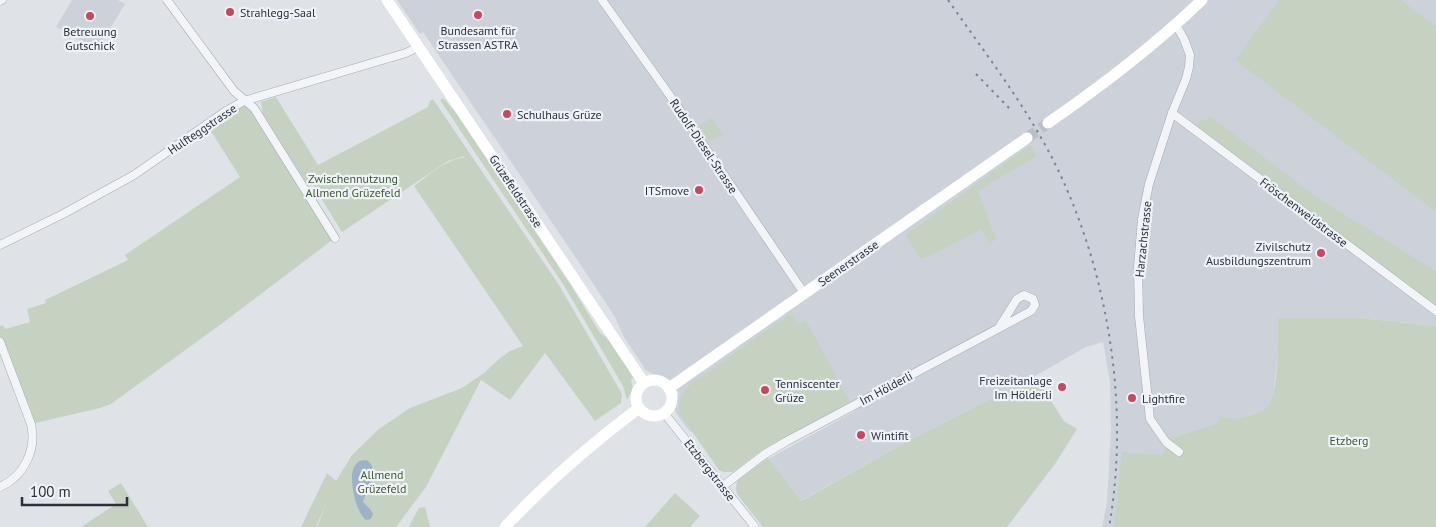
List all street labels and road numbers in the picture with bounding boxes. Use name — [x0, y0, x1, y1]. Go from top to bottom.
street label: Rudolf-Diesel-Strasse — [667, 96, 741, 196]
street label: Hulfteggstrasse — [165, 100, 239, 158]
street label: Grüzefeldstrasse — [486, 152, 546, 230]
street label: Fröschenweidstrasse — [1257, 174, 1351, 250]
street label: Harzachstrasse — [1132, 200, 1154, 278]
street label: Seenerstrasse — [815, 237, 881, 289]
street label: Im Hölderli — [857, 368, 915, 408]
street label: Etzbergstrasse — [681, 436, 739, 504]

